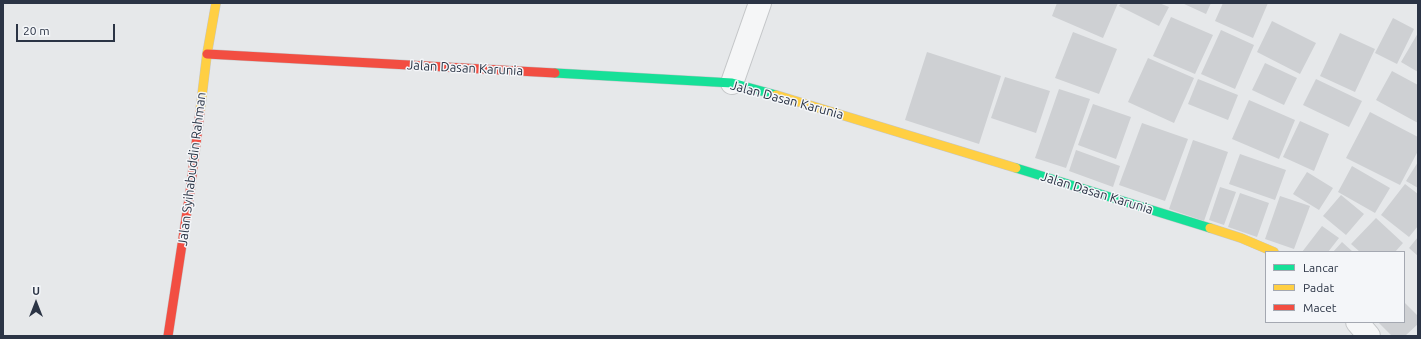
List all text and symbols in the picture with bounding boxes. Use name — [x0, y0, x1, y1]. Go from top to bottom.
scale bar — [18, 16, 117, 42]
text: 20 m — [23, 24, 50, 37]
street label: Jalan Dasan Karunia — [406, 57, 524, 79]
street label: Jalan Dasan Karunia — [729, 77, 845, 123]
street label: Jalan Syihabuddin Rahman — [175, 91, 209, 247]
street label: Jalan Dasan Karunia — [1039, 169, 1155, 217]
legend — [1265, 251, 1405, 323]
text: Lancar — [1303, 261, 1338, 274]
text: Padat — [1303, 281, 1334, 294]
north arrow — [16, 283, 56, 323]
text: U — [32, 285, 40, 297]
text: Macet — [1303, 301, 1336, 314]

